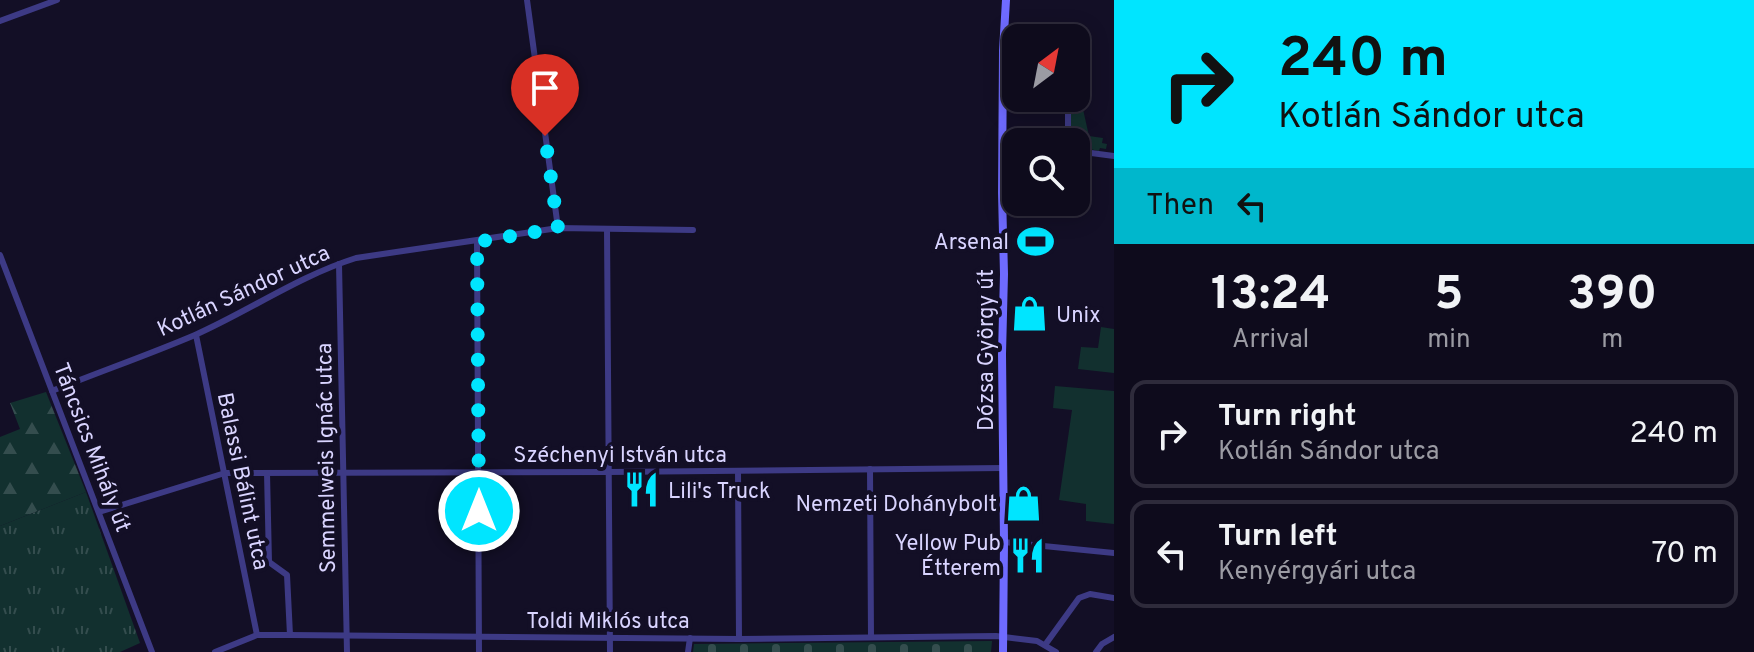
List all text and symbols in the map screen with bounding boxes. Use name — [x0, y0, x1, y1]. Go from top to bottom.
north arrow — [1002, 24, 1090, 112]
map controls — [1002, 24, 1090, 216]
text: 240 m — [1278, 26, 1448, 96]
icon: right — [1146, 32, 1250, 136]
pin — [511, 54, 579, 136]
icon: arrive — [523, 66, 567, 110]
text: Kotlán Sándor utca — [1278, 95, 1585, 141]
button: search — [1002, 128, 1090, 216]
icon: left — [1230, 184, 1274, 228]
text: Then — [1146, 188, 1214, 225]
sports icon: Arsenal — [1016, 222, 1054, 260]
place label: Arsenal — [934, 230, 1009, 257]
street label: Kotlán Sándor utca — [153, 240, 335, 344]
text: 13:24 — [1211, 266, 1331, 326]
text: 5 — [1434, 266, 1464, 326]
text: 390 — [1567, 266, 1657, 326]
street label: Dózsa György út — [974, 269, 1001, 431]
shop icon: Unix — [1011, 295, 1049, 333]
place label: Unix — [1056, 303, 1101, 330]
text: Arrival — [1232, 324, 1309, 357]
text: min — [1427, 324, 1471, 357]
text: m — [1601, 324, 1623, 357]
street label: Semmelweis Ignác utca — [312, 342, 343, 573]
street label: Táncsics Mihály út — [46, 359, 135, 536]
street label: Balassi Bálint utca — [210, 390, 274, 573]
text: Turn right — [1218, 399, 1356, 436]
icon: right — [1150, 412, 1194, 456]
text: 240 m — [1630, 416, 1718, 453]
text: Kotlán Sándor utca — [1218, 436, 1439, 469]
street label: Széchenyi István utca — [513, 443, 727, 470]
position arrow — [437, 469, 521, 553]
restaurant icon: Lili's Truck — [623, 471, 661, 509]
place label: Lili's Truck — [668, 479, 771, 506]
shop icon: Nemzeti Dohánybolt — [1004, 484, 1042, 522]
place label: Nemzeti Dohánybolt — [795, 492, 997, 519]
text: Turn left — [1218, 519, 1338, 556]
place label: Yellow Pub Étterem — [894, 531, 1001, 583]
icon: left — [1150, 532, 1194, 576]
restaurant icon: Yellow Pub Étterem — [1008, 536, 1046, 574]
text: 70 m — [1652, 536, 1718, 573]
text: Kenyérgyári utca — [1218, 556, 1416, 589]
street label: Toldi Miklós utca — [526, 609, 690, 636]

